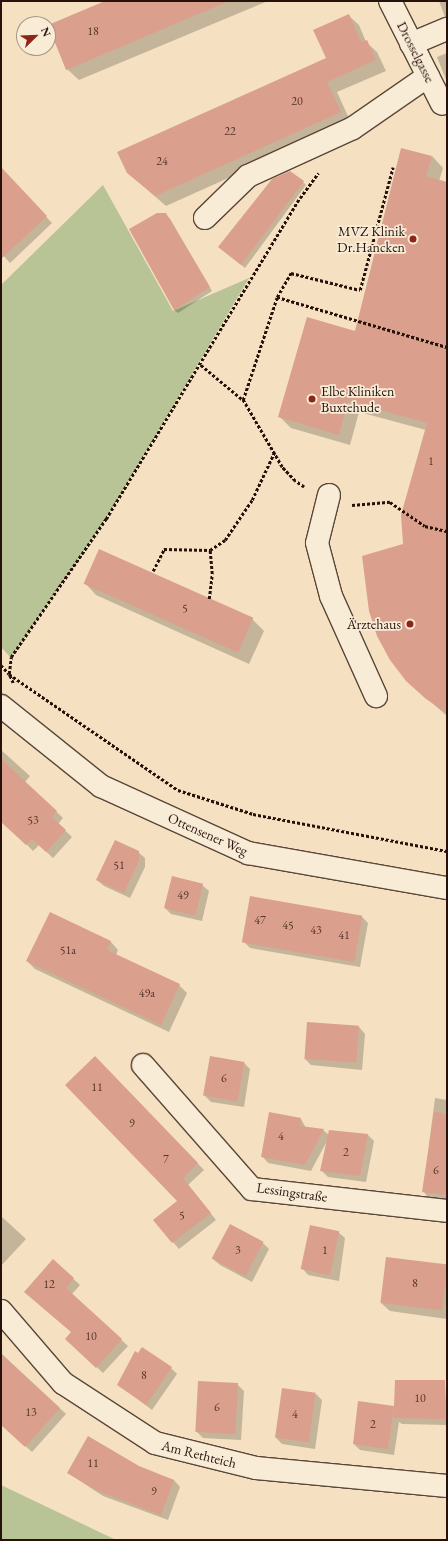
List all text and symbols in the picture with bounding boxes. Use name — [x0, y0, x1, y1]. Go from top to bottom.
north arrow — [16, 16, 56, 56]
street label: Drosselgasse — [393, 19, 439, 85]
text: N — [38, 25, 54, 39]
house number: 18 — [87, 25, 99, 39]
house number: 20 — [291, 95, 303, 109]
house number: 22 — [224, 125, 236, 139]
house number: 24 — [156, 155, 168, 169]
place label: MVZ Klinik Dr.Hancken — [337, 223, 405, 256]
marker: MVZ Klinik Dr.Hancken — [408, 234, 418, 244]
place label: Elbe Kliniken Buxtehude — [321, 383, 394, 416]
marker: Elbe Kliniken Buxtehude — [306, 393, 318, 405]
house number: 1 — [428, 455, 434, 469]
house number: 5 — [182, 602, 188, 616]
place label: Ärztehaus — [347, 616, 401, 632]
marker: Ärztehaus — [404, 618, 416, 630]
street label: Ottensener Weg — [165, 809, 251, 859]
house number: 53 — [27, 814, 39, 828]
house number: 51 — [113, 859, 125, 873]
house number: 49 — [177, 889, 189, 903]
house number: 47 — [254, 914, 266, 928]
house number: 45 — [282, 919, 294, 933]
house number: 43 — [310, 924, 322, 938]
house number: 41 — [338, 929, 350, 943]
house number: 51a — [60, 944, 76, 958]
house number: 49a — [139, 987, 155, 1001]
house number: 6 — [221, 1072, 227, 1086]
house number: 11 — [91, 1081, 103, 1095]
house number: 9 — [129, 1117, 135, 1131]
house number: 4 — [278, 1130, 284, 1144]
house number: 2 — [343, 1146, 349, 1160]
house number: 7 — [163, 1153, 169, 1167]
house number: 6 — [433, 1164, 439, 1178]
street label: Lessingstraße — [256, 1179, 328, 1205]
house number: 5 — [179, 1209, 185, 1223]
house number: 3 — [235, 1244, 241, 1258]
house number: 1 — [322, 1244, 328, 1258]
house number: 8 — [412, 1277, 418, 1291]
house number: 12 — [43, 1278, 55, 1292]
house number: 10 — [85, 1330, 97, 1344]
house number: 8 — [141, 1369, 147, 1383]
house number: 10 — [414, 1392, 426, 1406]
house number: 6 — [214, 1401, 220, 1415]
house number: 13 — [25, 1406, 37, 1420]
house number: 4 — [292, 1408, 298, 1422]
house number: 2 — [370, 1418, 376, 1432]
street label: Am Rethteich — [160, 1437, 238, 1471]
house number: 11 — [87, 1457, 99, 1471]
house number: 9 — [151, 1485, 157, 1499]

